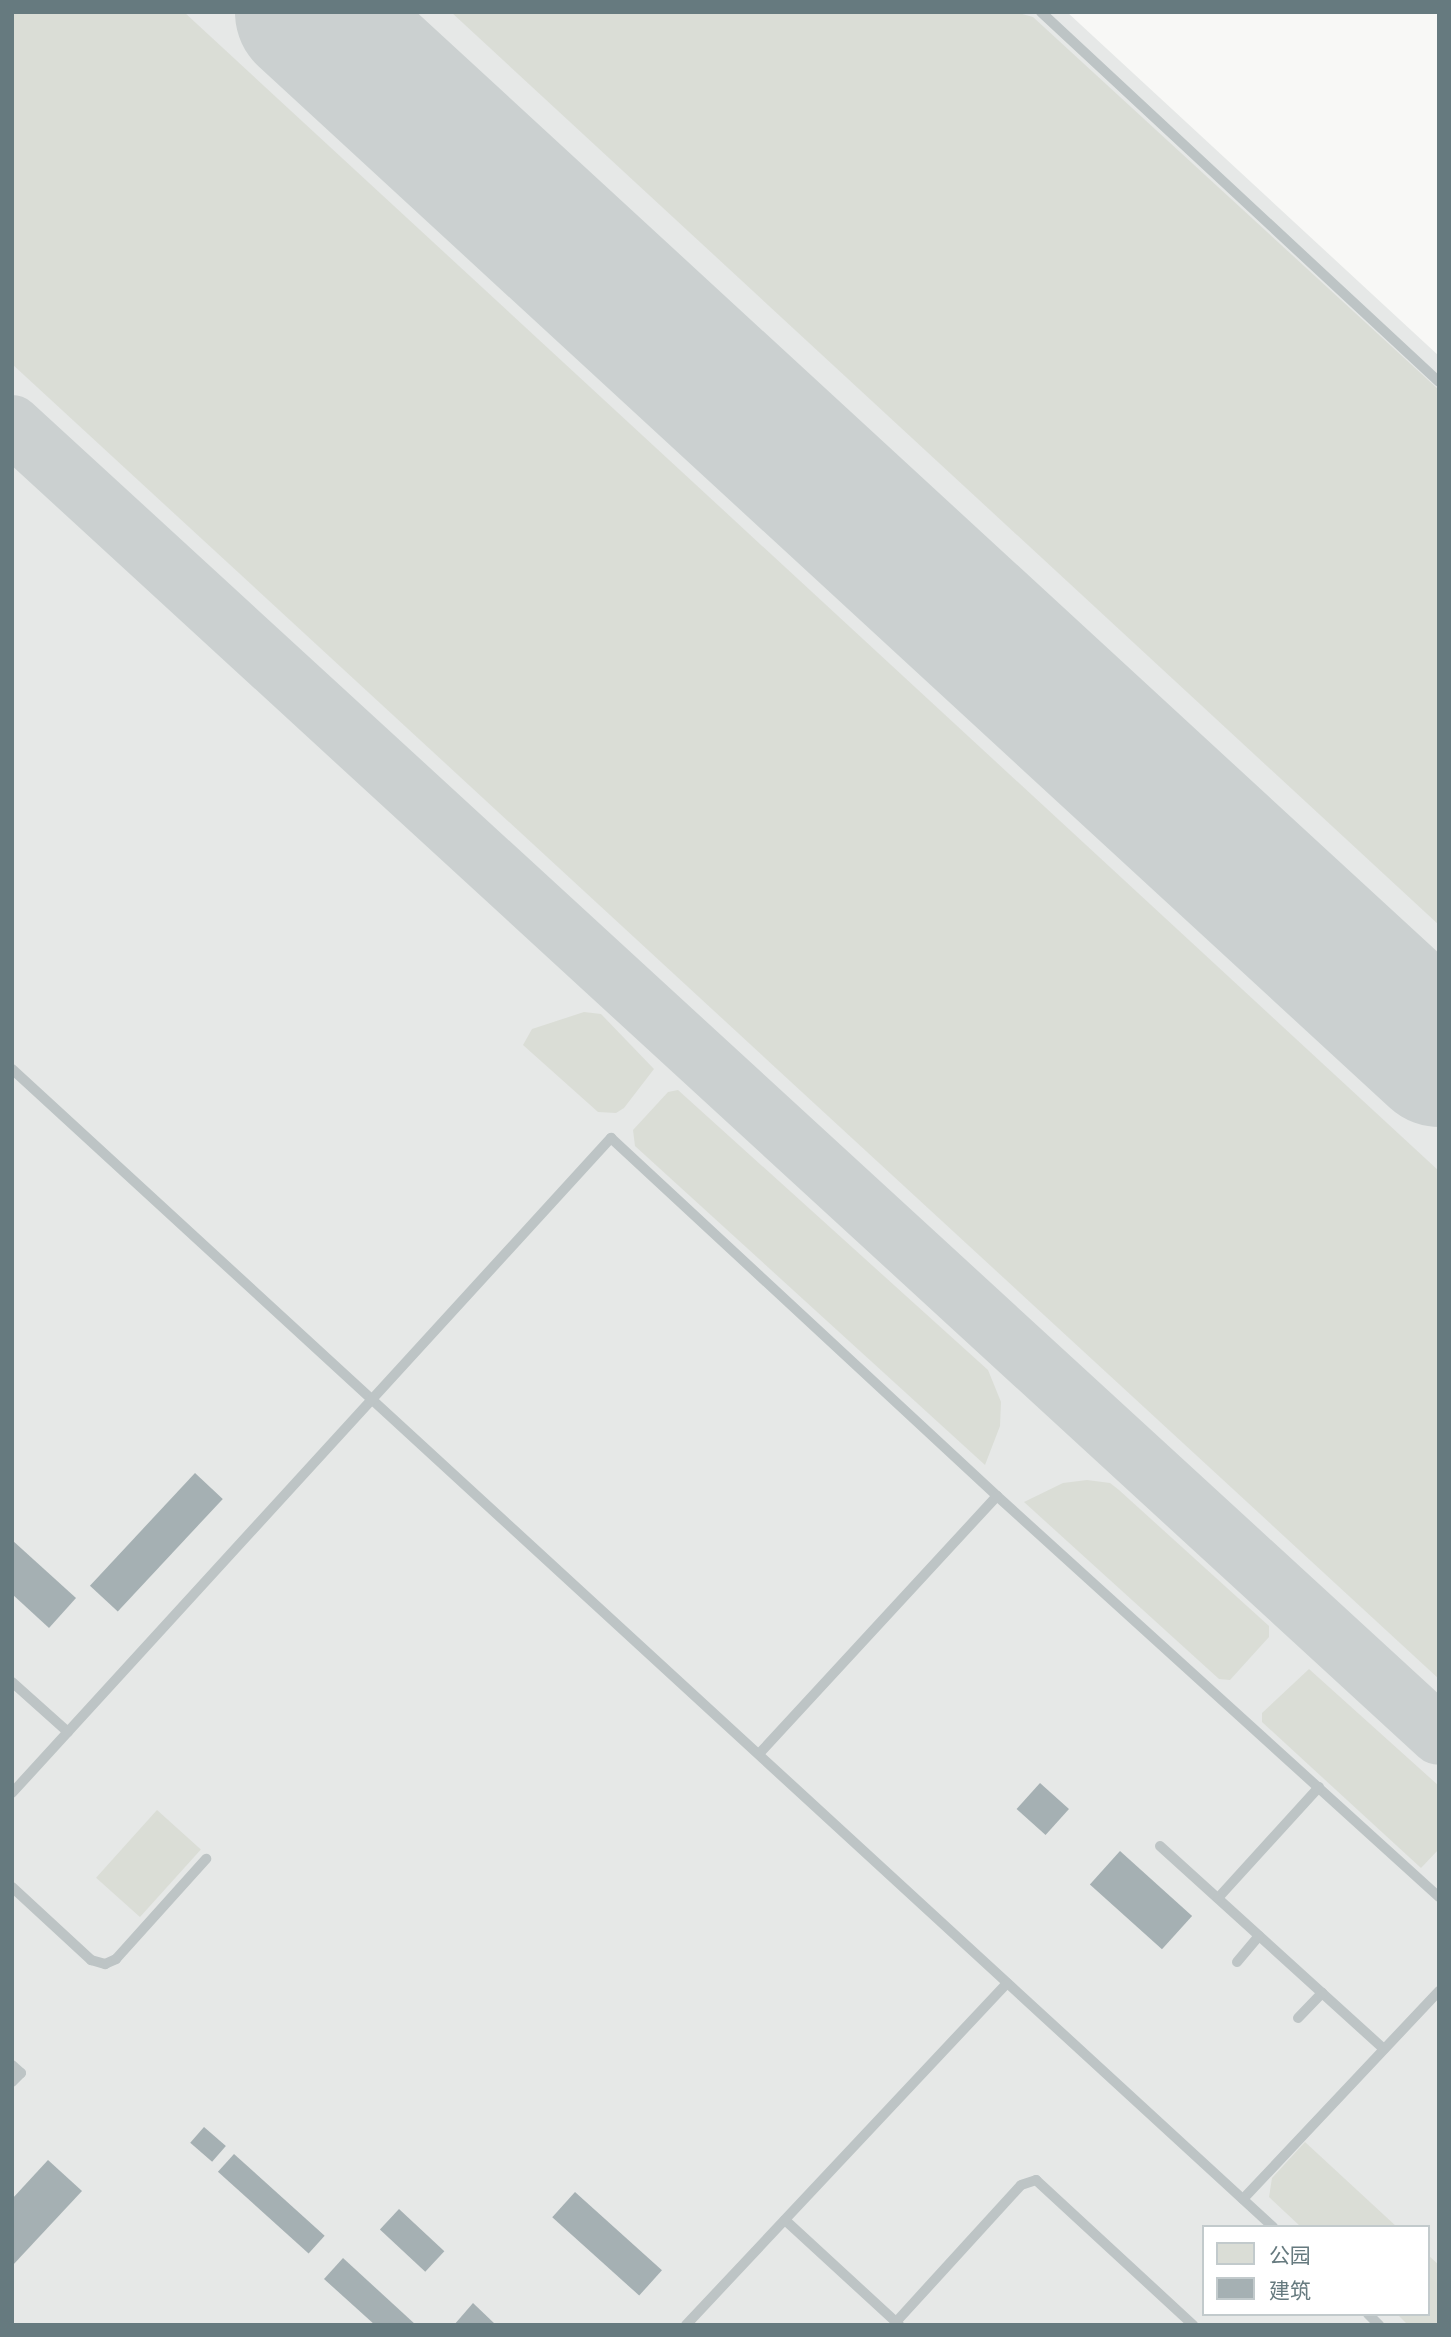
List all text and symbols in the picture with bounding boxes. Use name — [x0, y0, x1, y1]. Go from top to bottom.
legend — [1202, 2225, 1430, 2316]
text: 公园 — [1269, 2243, 1311, 2269]
text: 建筑 — [1269, 2278, 1311, 2304]

